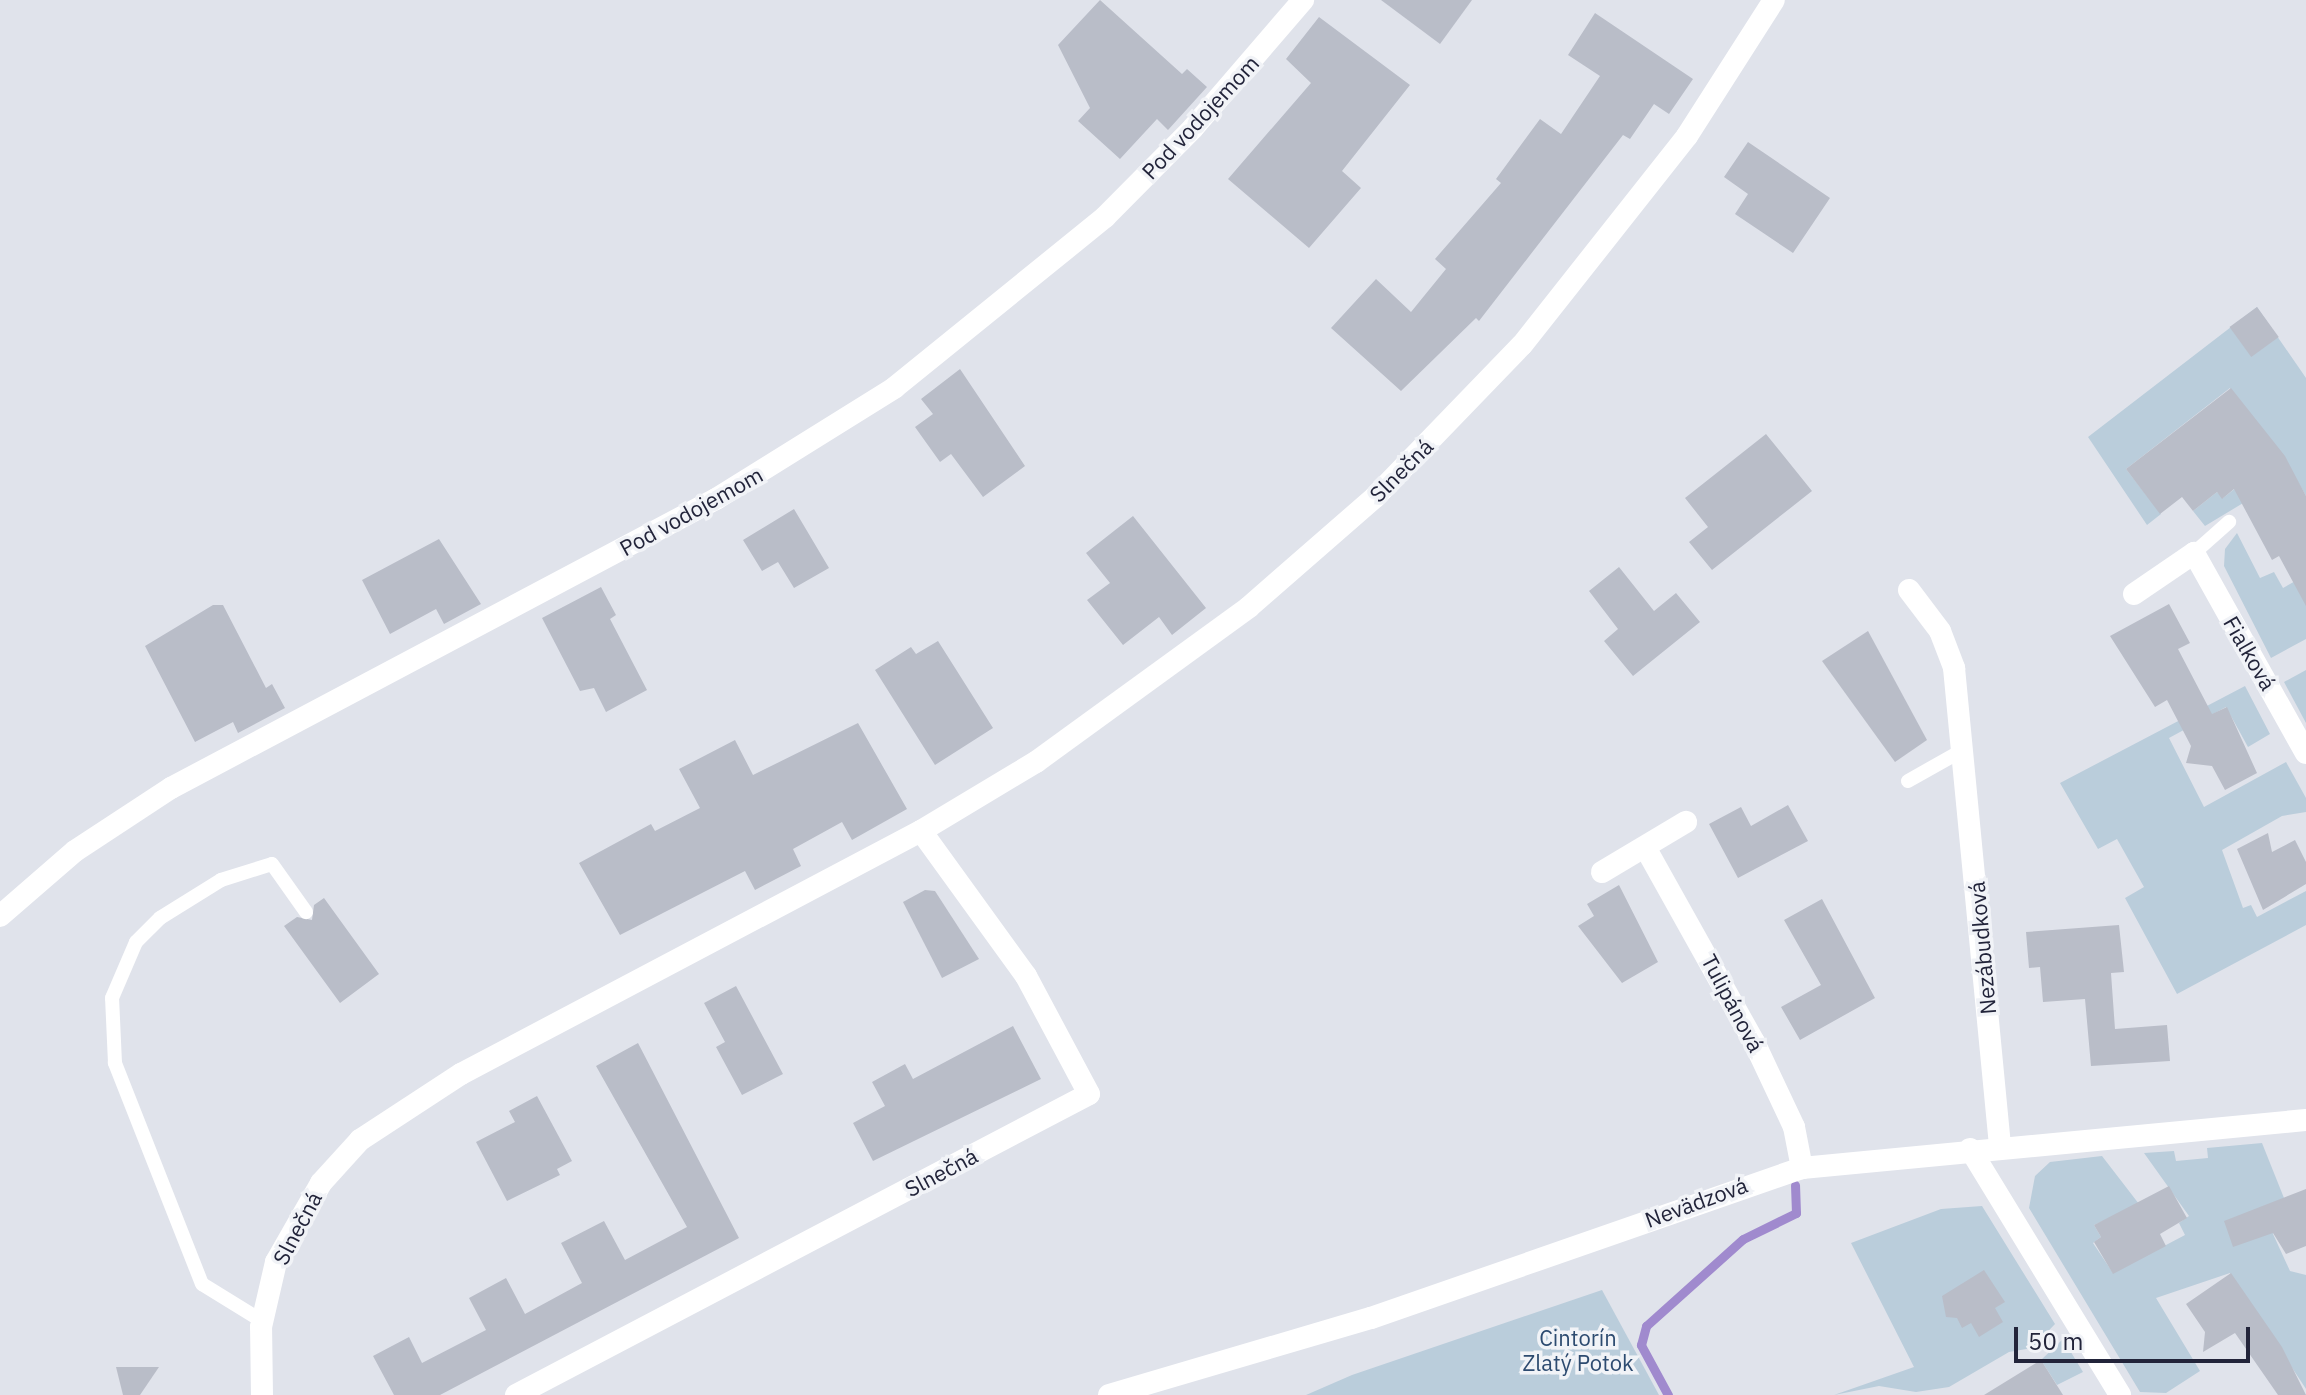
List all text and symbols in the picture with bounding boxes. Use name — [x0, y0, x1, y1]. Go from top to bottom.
street label: Pod vodojemom — [1136, 50, 1264, 184]
street label: Slnečná — [1364, 433, 1438, 507]
street label: Pod vodojemom — [615, 461, 767, 561]
street label: Fialková — [2218, 611, 2282, 695]
street label: Nezábudková — [1963, 880, 2001, 1016]
street label: Tulipánová — [1696, 950, 1770, 1056]
street label: Slnečná — [900, 1142, 982, 1202]
street label: Nevädzová — [1641, 1171, 1751, 1233]
street label: Slnečná — [267, 1187, 327, 1269]
scale bar — [2018, 1311, 2254, 1361]
park label: Cintorín Zlatý Potok — [1522, 1324, 1634, 1376]
text: 50 m — [2028, 1325, 2083, 1357]

